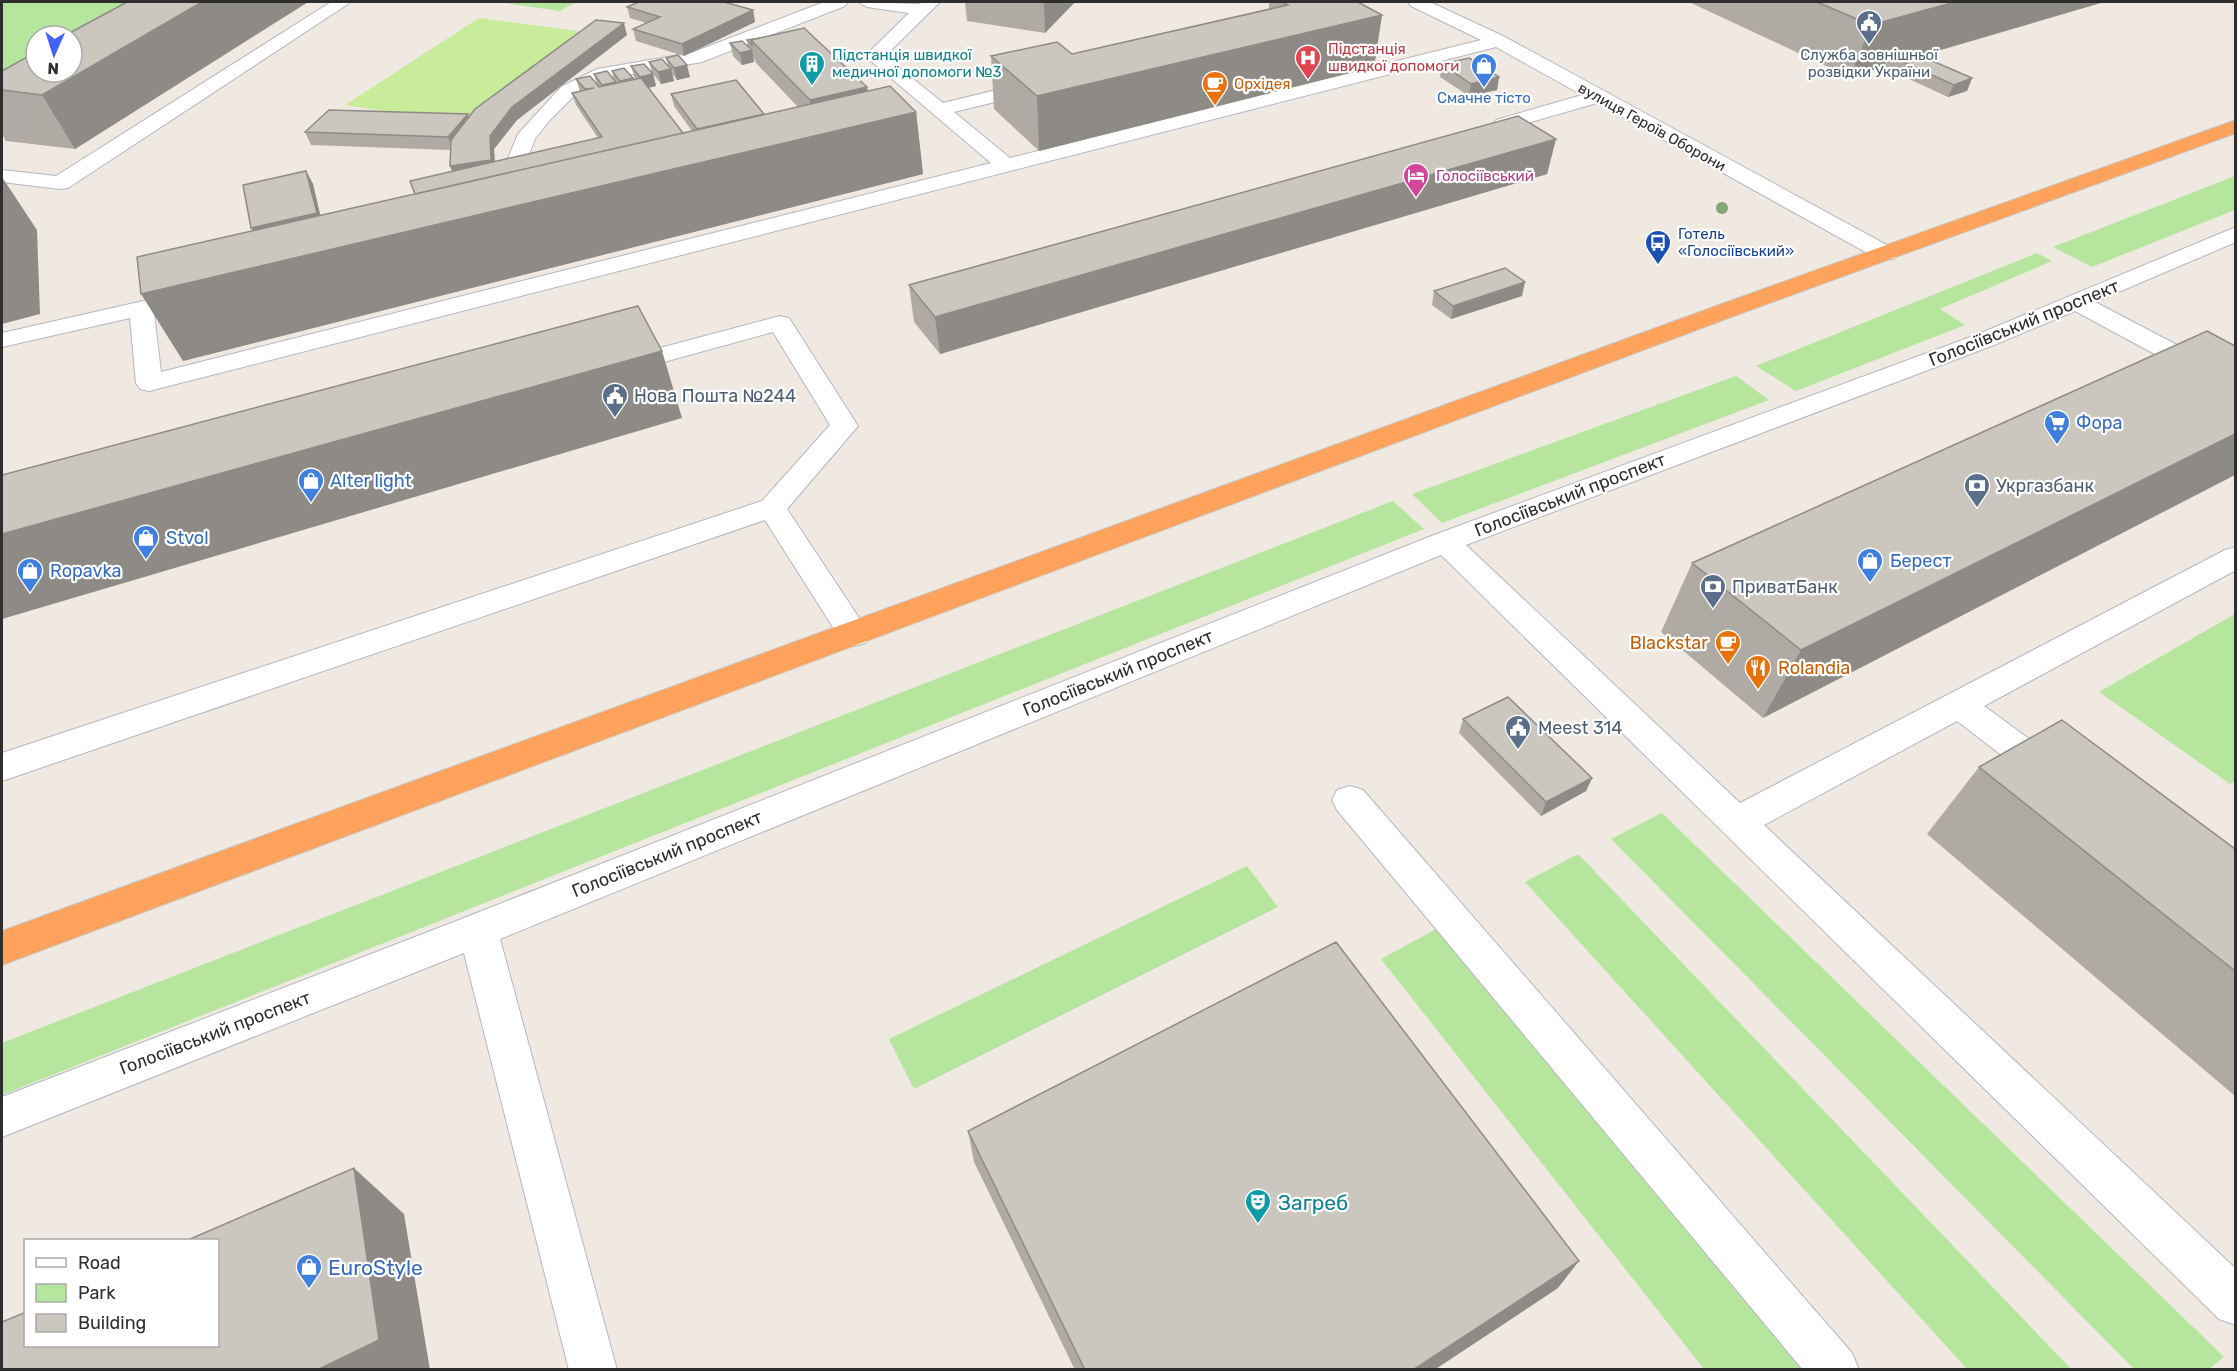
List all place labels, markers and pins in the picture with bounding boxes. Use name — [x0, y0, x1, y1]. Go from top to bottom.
public building icon: Служба зовнішньої розвідки України — [1854, 8, 1884, 46]
place label: Підстанція швидкої допомоги — [1328, 40, 1459, 75]
hospital icon: Підстанція швидкої допомоги — [1293, 43, 1323, 81]
place label: Підстанція швидкої медичної допомоги №3 — [832, 46, 1002, 81]
place label: Служба зовнішньої розвідки України — [1800, 46, 1938, 81]
building icon: Підстанція швидкої медичної допомоги №3 — [797, 49, 827, 87]
shop icon: Смачне тісто — [1469, 51, 1499, 89]
cafe icon: Орхідея — [1200, 69, 1230, 107]
place label: Орхідея — [1234, 75, 1290, 93]
place label: Смачне тісто — [1437, 89, 1531, 107]
hotel icon: Голосіївський — [1401, 161, 1431, 199]
place label: Голосіївський — [1436, 167, 1534, 185]
place label: Готель «Голосіївський» — [1678, 225, 1794, 260]
bus stop icon: Готель «Голосіївський» — [1643, 228, 1673, 266]
public building icon: Нова Пошта №244 — [600, 381, 630, 419]
place label: Нова Пошта №244 — [634, 385, 796, 407]
supermarket icon: Фора — [2042, 408, 2072, 446]
place label: Фора — [2076, 412, 2122, 434]
shop icon: Alter light — [296, 466, 326, 504]
place label: Alter light — [330, 470, 412, 492]
bank icon: Укргазбанк — [1962, 471, 1992, 509]
place label: Укргазбанк — [1996, 475, 2095, 497]
shop icon: Stvol — [131, 523, 161, 561]
place label: Stvol — [166, 527, 209, 549]
shop icon: Берест — [1855, 546, 1885, 584]
place label: Берест — [1890, 550, 1952, 572]
shop icon: Ropavka — [15, 556, 45, 594]
place label: Ropavka — [50, 560, 122, 582]
bank icon: ПриватБанк — [1698, 572, 1728, 610]
place label: ПриватБанк — [1732, 576, 1838, 598]
cafe icon: Blackstar — [1713, 628, 1743, 666]
place label: Blackstar — [1630, 632, 1708, 654]
restaurant icon: Rolandia — [1743, 653, 1773, 691]
place label: Rolandia — [1778, 657, 1850, 679]
public building icon: Meest 314 — [1503, 713, 1533, 751]
place label: Meest 314 — [1538, 717, 1622, 739]
theatre icon: Загреб — [1243, 1187, 1273, 1225]
place label: Загреб — [1278, 1190, 1348, 1215]
shop icon: EuroStyle — [294, 1252, 324, 1290]
place label: EuroStyle — [328, 1255, 423, 1280]

